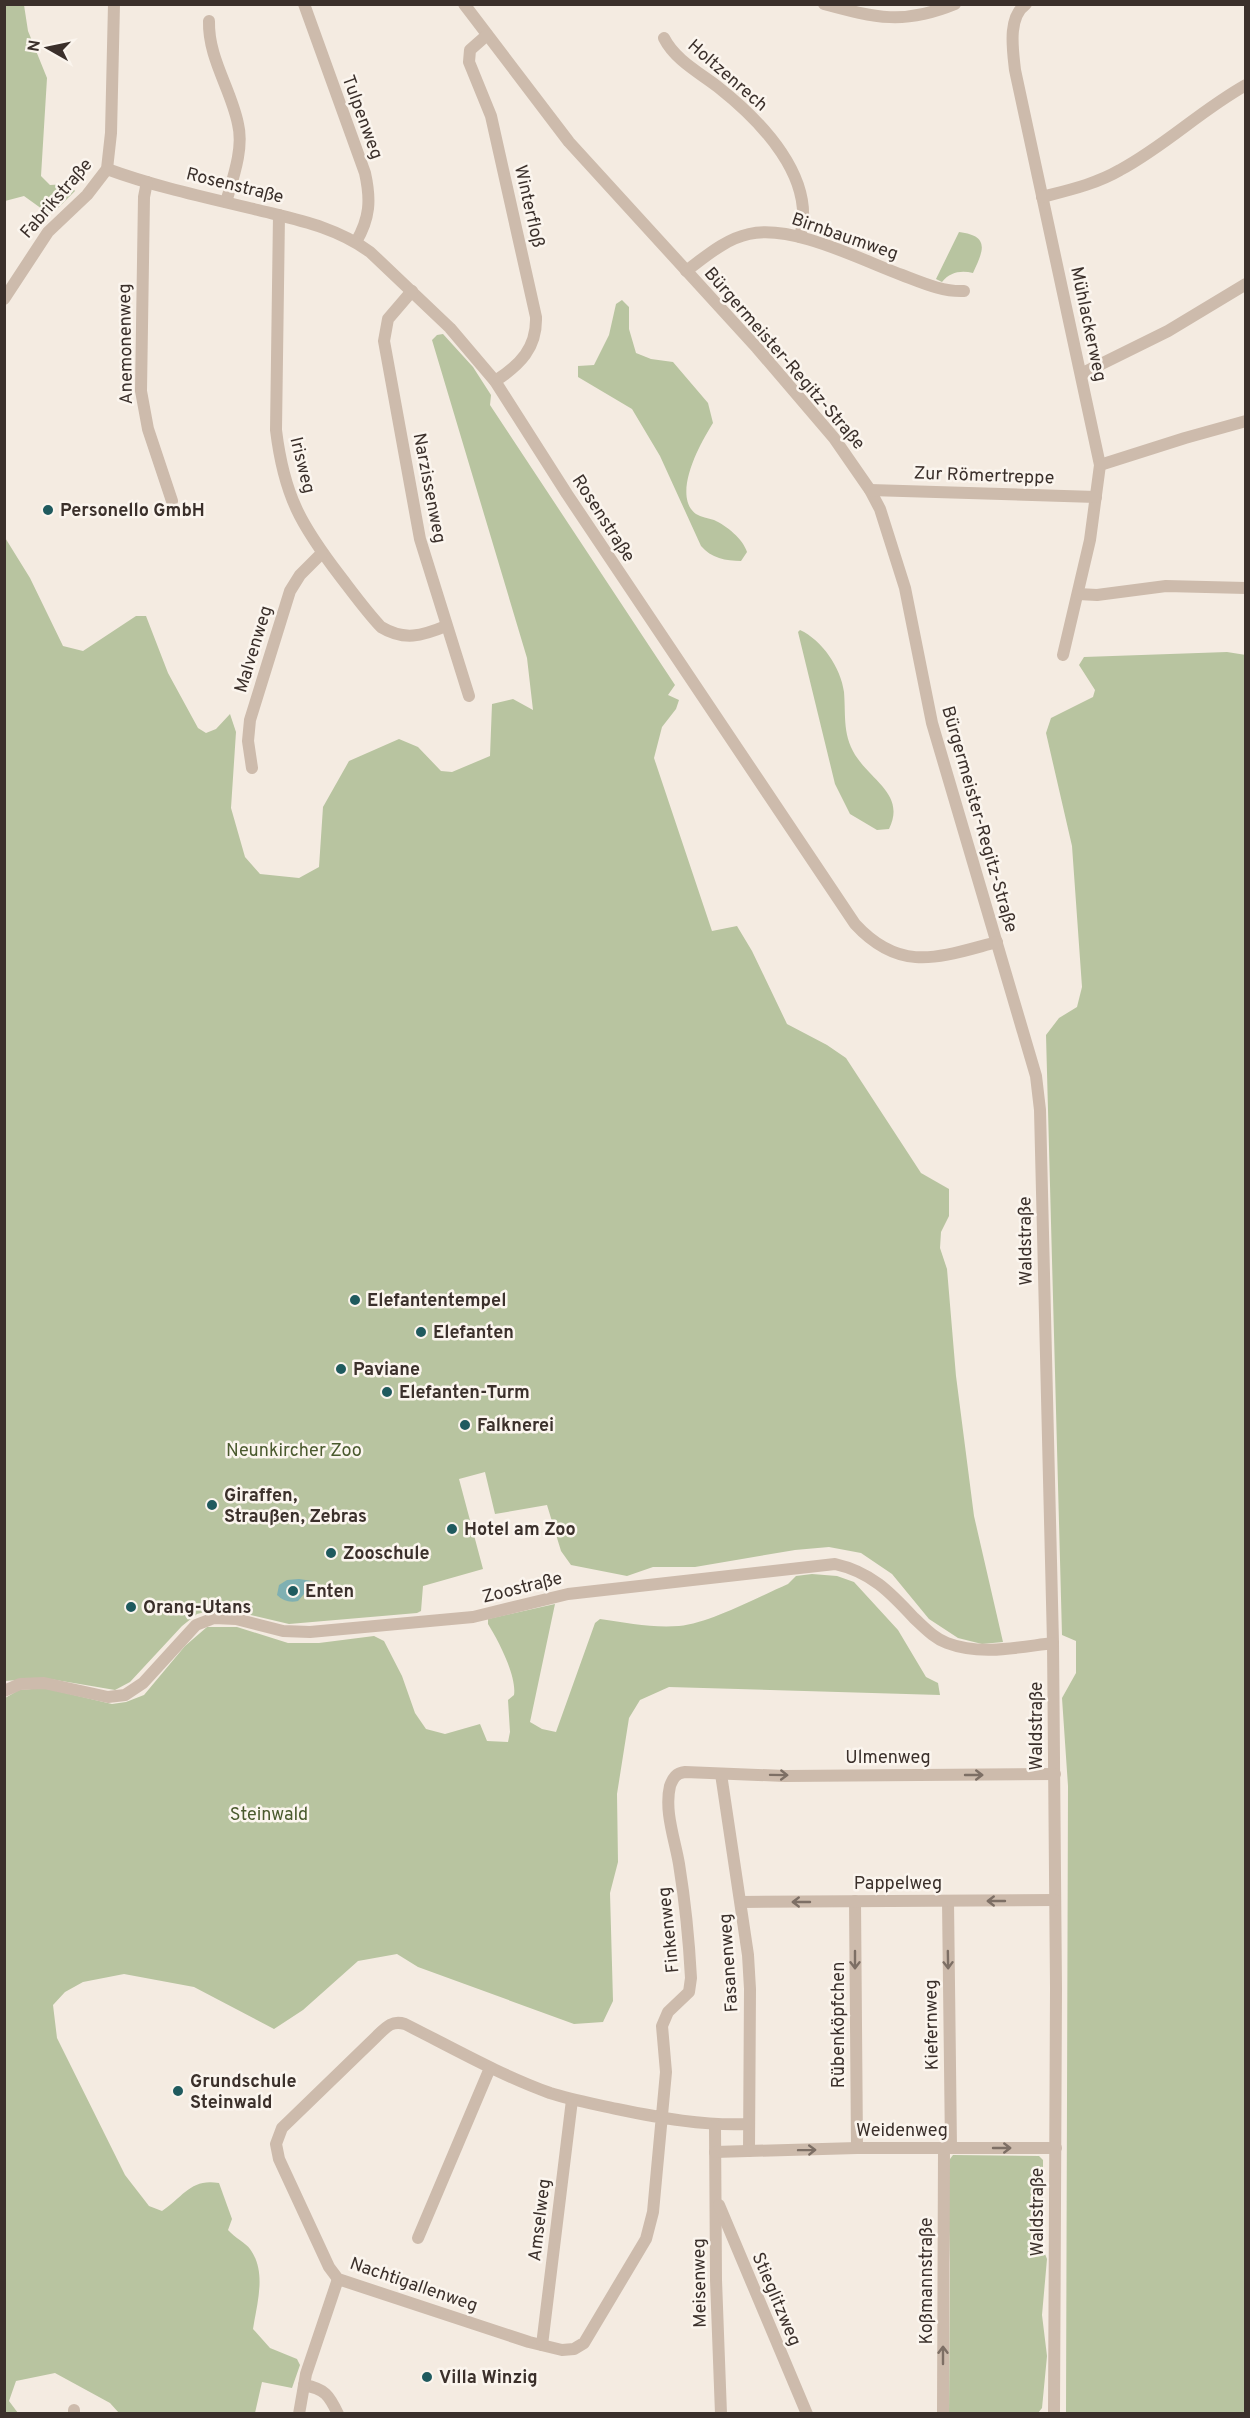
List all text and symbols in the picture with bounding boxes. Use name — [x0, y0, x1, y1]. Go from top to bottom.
north arrow — [18, 18, 78, 78]
street label: Holtzenrech — [682, 35, 772, 117]
text: N — [24, 39, 46, 53]
street label: Tulpenweg — [336, 72, 387, 163]
street label: Fabrikstraße — [16, 154, 98, 244]
street label: Rosenstraße — [183, 163, 286, 210]
street label: Winterfloß — [508, 163, 549, 250]
street label: Birnbaumweg — [788, 208, 901, 266]
street label: Bürgermeister-Regitz-Straße — [698, 263, 870, 455]
street label: Mühlackerweg — [1064, 265, 1111, 384]
street label: Anemonenweg — [114, 283, 139, 405]
street label: Narzissenweg — [407, 431, 450, 545]
street label: Irisweg — [283, 435, 320, 496]
street label: Zur Römertreppe — [913, 463, 1055, 490]
street label: Rosenstraße — [566, 471, 640, 567]
place label: Personello GmbH — [60, 500, 205, 523]
marker: Personello GmbH — [41, 503, 55, 517]
street label: Malvenweg — [230, 603, 279, 696]
street label: Bürgermeister-Regitz-Straße — [935, 703, 1022, 935]
street label: Waldstraße — [1014, 1196, 1039, 1286]
place label: Elefantentempel — [367, 1290, 506, 1313]
marker: Elefantentempel — [348, 1293, 362, 1307]
place label: Elefanten — [433, 1322, 514, 1345]
marker: Elefanten — [414, 1325, 428, 1339]
place label: Paviane — [353, 1359, 420, 1382]
marker: Paviane — [334, 1362, 348, 1376]
place label: Elefanten-Turm — [399, 1382, 530, 1405]
marker: Elefanten-Turm — [380, 1385, 394, 1399]
place label: Falknerei — [477, 1415, 554, 1438]
marker: Falknerei — [458, 1418, 472, 1432]
park label: Neunkircher Zoo — [226, 1440, 362, 1463]
place label: Giraffen, Straußen, Zebras — [224, 1485, 367, 1529]
marker: Giraffen, Straußen, Zebras — [205, 1498, 219, 1512]
place label: Hotel am Zoo — [464, 1519, 576, 1542]
marker: Hotel am Zoo — [445, 1522, 459, 1536]
place label: Zooschule — [343, 1543, 430, 1566]
marker: Zooschule — [324, 1546, 338, 1560]
street label: Zoostraße — [480, 1567, 565, 1609]
place label: Enten — [305, 1581, 354, 1604]
marker: Enten — [286, 1584, 300, 1598]
place label: Orang-Utans — [143, 1597, 251, 1620]
marker: Orang-Utans — [124, 1600, 138, 1614]
street label: Waldstraße — [1026, 1681, 1049, 1771]
street label: Ulmenweg — [845, 1747, 931, 1770]
one-way arrow — [964, 1769, 984, 1781]
one-way arrow — [769, 1770, 789, 1781]
park label: Steinwald — [230, 1804, 308, 1827]
street label: Pappelweg — [854, 1873, 942, 1896]
street label: Finkenweg — [654, 1886, 685, 1974]
one-way arrow — [987, 1895, 1007, 1907]
one-way arrow — [792, 1896, 812, 1908]
street label: Fasanenweg — [715, 1913, 744, 2013]
one-way arrow — [849, 1949, 861, 1969]
one-way arrow — [942, 1949, 954, 1969]
street label: Rübenköpfchen — [828, 1962, 851, 2088]
street label: Kiefernweg — [920, 1979, 945, 2071]
place label: Grundschule Steinwald — [190, 2071, 297, 2115]
marker: Grundschule Steinwald — [171, 2084, 185, 2098]
street label: Weidenweg — [856, 2120, 948, 2143]
one-way arrow — [992, 2142, 1012, 2154]
one-way arrow — [797, 2144, 817, 2155]
street label: Waldstraße — [1027, 2167, 1050, 2257]
street label: Amselweg — [524, 2178, 557, 2263]
street label: Koßmannstraße — [916, 2217, 939, 2345]
street label: Meisenweg — [688, 2238, 713, 2328]
street label: Stieglitzweg — [746, 2249, 806, 2350]
street label: Nachtigallenweg — [347, 2253, 480, 2318]
one-way arrow — [937, 2346, 949, 2366]
place label: Villa Winzig — [439, 2367, 538, 2390]
marker: Villa Winzig — [420, 2370, 434, 2384]

